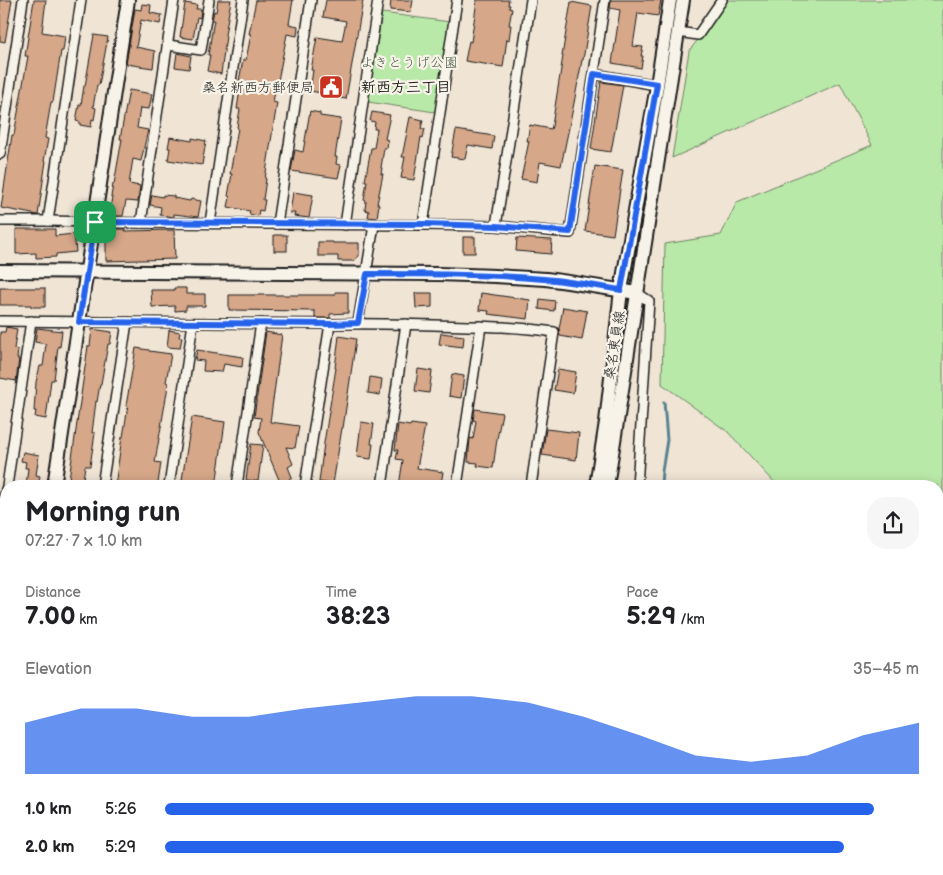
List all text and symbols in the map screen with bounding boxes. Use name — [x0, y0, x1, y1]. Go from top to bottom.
park label: よきとうげ公園 — [360, 54, 458, 71]
public building icon: 桑名新西方郵便局 — [318, 74, 344, 100]
district label: 新西方三丁目 — [361, 78, 451, 97]
place label: 桑名新西方郵便局 — [202, 79, 314, 96]
pin — [74, 201, 116, 243]
icon: arrive — [81, 208, 109, 236]
street label: 桑名東員線 — [601, 309, 628, 381]
text: Morning run — [25, 496, 180, 529]
button: share — [867, 497, 919, 549]
text: 07:27 · 7 × 1.0 km — [25, 532, 142, 551]
text: Distance — [25, 584, 81, 601]
text: Time — [326, 584, 357, 601]
text: Pace — [626, 584, 658, 601]
text: 7.00 — [25, 601, 75, 632]
text: 38:23 — [326, 601, 390, 632]
text: 5:29 — [626, 601, 676, 632]
text: km — [75, 611, 98, 628]
text: /km — [676, 611, 705, 628]
text: Elevation — [25, 660, 92, 679]
text: 35–45 m — [853, 660, 919, 679]
text: 1.0 km — [25, 800, 72, 819]
text: 5:26 — [105, 800, 137, 819]
text: 2.0 km — [25, 838, 74, 857]
text: 5:29 — [105, 838, 136, 857]

